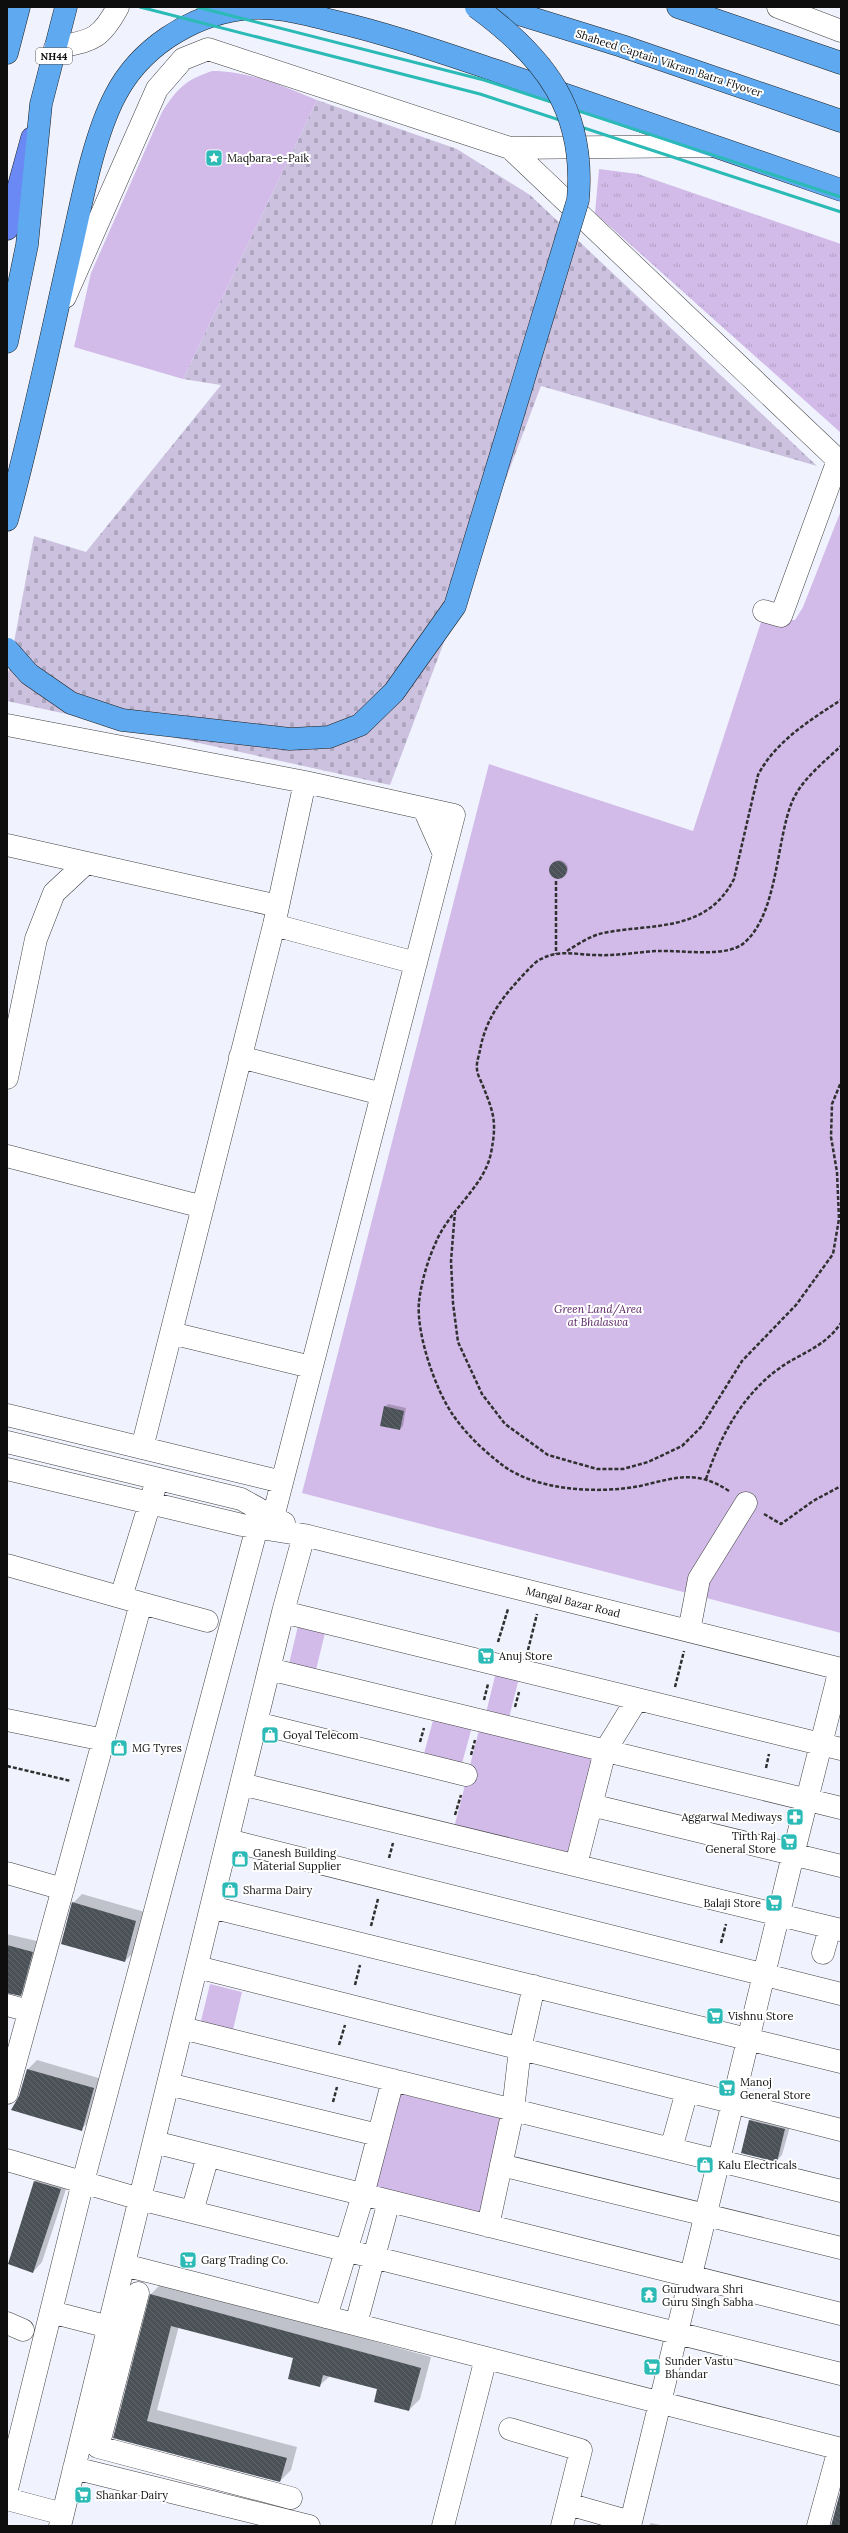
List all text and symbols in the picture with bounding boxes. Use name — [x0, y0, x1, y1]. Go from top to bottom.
street label: Shaheed Captain Vikram Batra Flyover — [574, 26, 764, 100]
road number: NH44 — [36, 48, 72, 64]
place icon: Maqbara-e-Paik — [204, 148, 224, 168]
place label: Maqbara-e-Paik — [227, 151, 309, 165]
park label: Green Land/Area at Bhalaswa — [554, 1302, 643, 1329]
street label: Mangal Bazar Road — [524, 1583, 622, 1621]
supermarket icon: Anuj Store — [476, 1646, 496, 1666]
place label: Anuj Store — [498, 1649, 552, 1663]
shop icon: Goyal Telecom — [260, 1725, 280, 1745]
place label: Goyal Telecom — [283, 1728, 359, 1742]
shop icon: MG Tyres — [109, 1738, 129, 1758]
place label: MG Tyres — [132, 1741, 182, 1755]
pharmacy icon: Aggarwal Mediways — [785, 1807, 805, 1827]
place label: Aggarwal Mediways — [680, 1810, 782, 1824]
place label: Tirth Raj General Store — [705, 1829, 776, 1856]
supermarket icon: Tirth Raj General Store — [779, 1832, 799, 1852]
place label: Ganesh Building Material Supplier — [253, 1846, 341, 1873]
shop icon: Ganesh Building Material Supplier — [230, 1849, 250, 1869]
shop icon: Sharma Dairy — [220, 1880, 240, 1900]
place label: Sharma Dairy — [243, 1883, 313, 1897]
supermarket icon: Balaji Store — [764, 1893, 784, 1913]
place label: Balaji Store — [703, 1896, 761, 1910]
supermarket icon: Vishnu Store — [705, 2006, 725, 2026]
place label: Vishnu Store — [727, 2009, 793, 2023]
place label: Manoj General Store — [740, 2075, 811, 2102]
supermarket icon: Manoj General Store — [717, 2078, 737, 2098]
shop icon: Kalu Electricals — [695, 2155, 715, 2175]
place label: Kalu Electricals — [718, 2158, 797, 2172]
supermarket icon: Garg Trading Co. — [178, 2250, 198, 2270]
place label: Garg Trading Co. — [201, 2253, 288, 2267]
place label: Gurudwara Shri Guru Singh Sabha — [662, 2282, 754, 2309]
temple icon: Gurudwara Shri Guru Singh Sabha — [639, 2285, 659, 2305]
place label: Sunder Vastu Bhandar — [665, 2354, 734, 2381]
supermarket icon: Sunder Vastu Bhandar — [642, 2357, 662, 2377]
supermarket icon: Shankar Dairy — [73, 2485, 93, 2505]
place label: Shankar Dairy — [96, 2488, 168, 2502]

